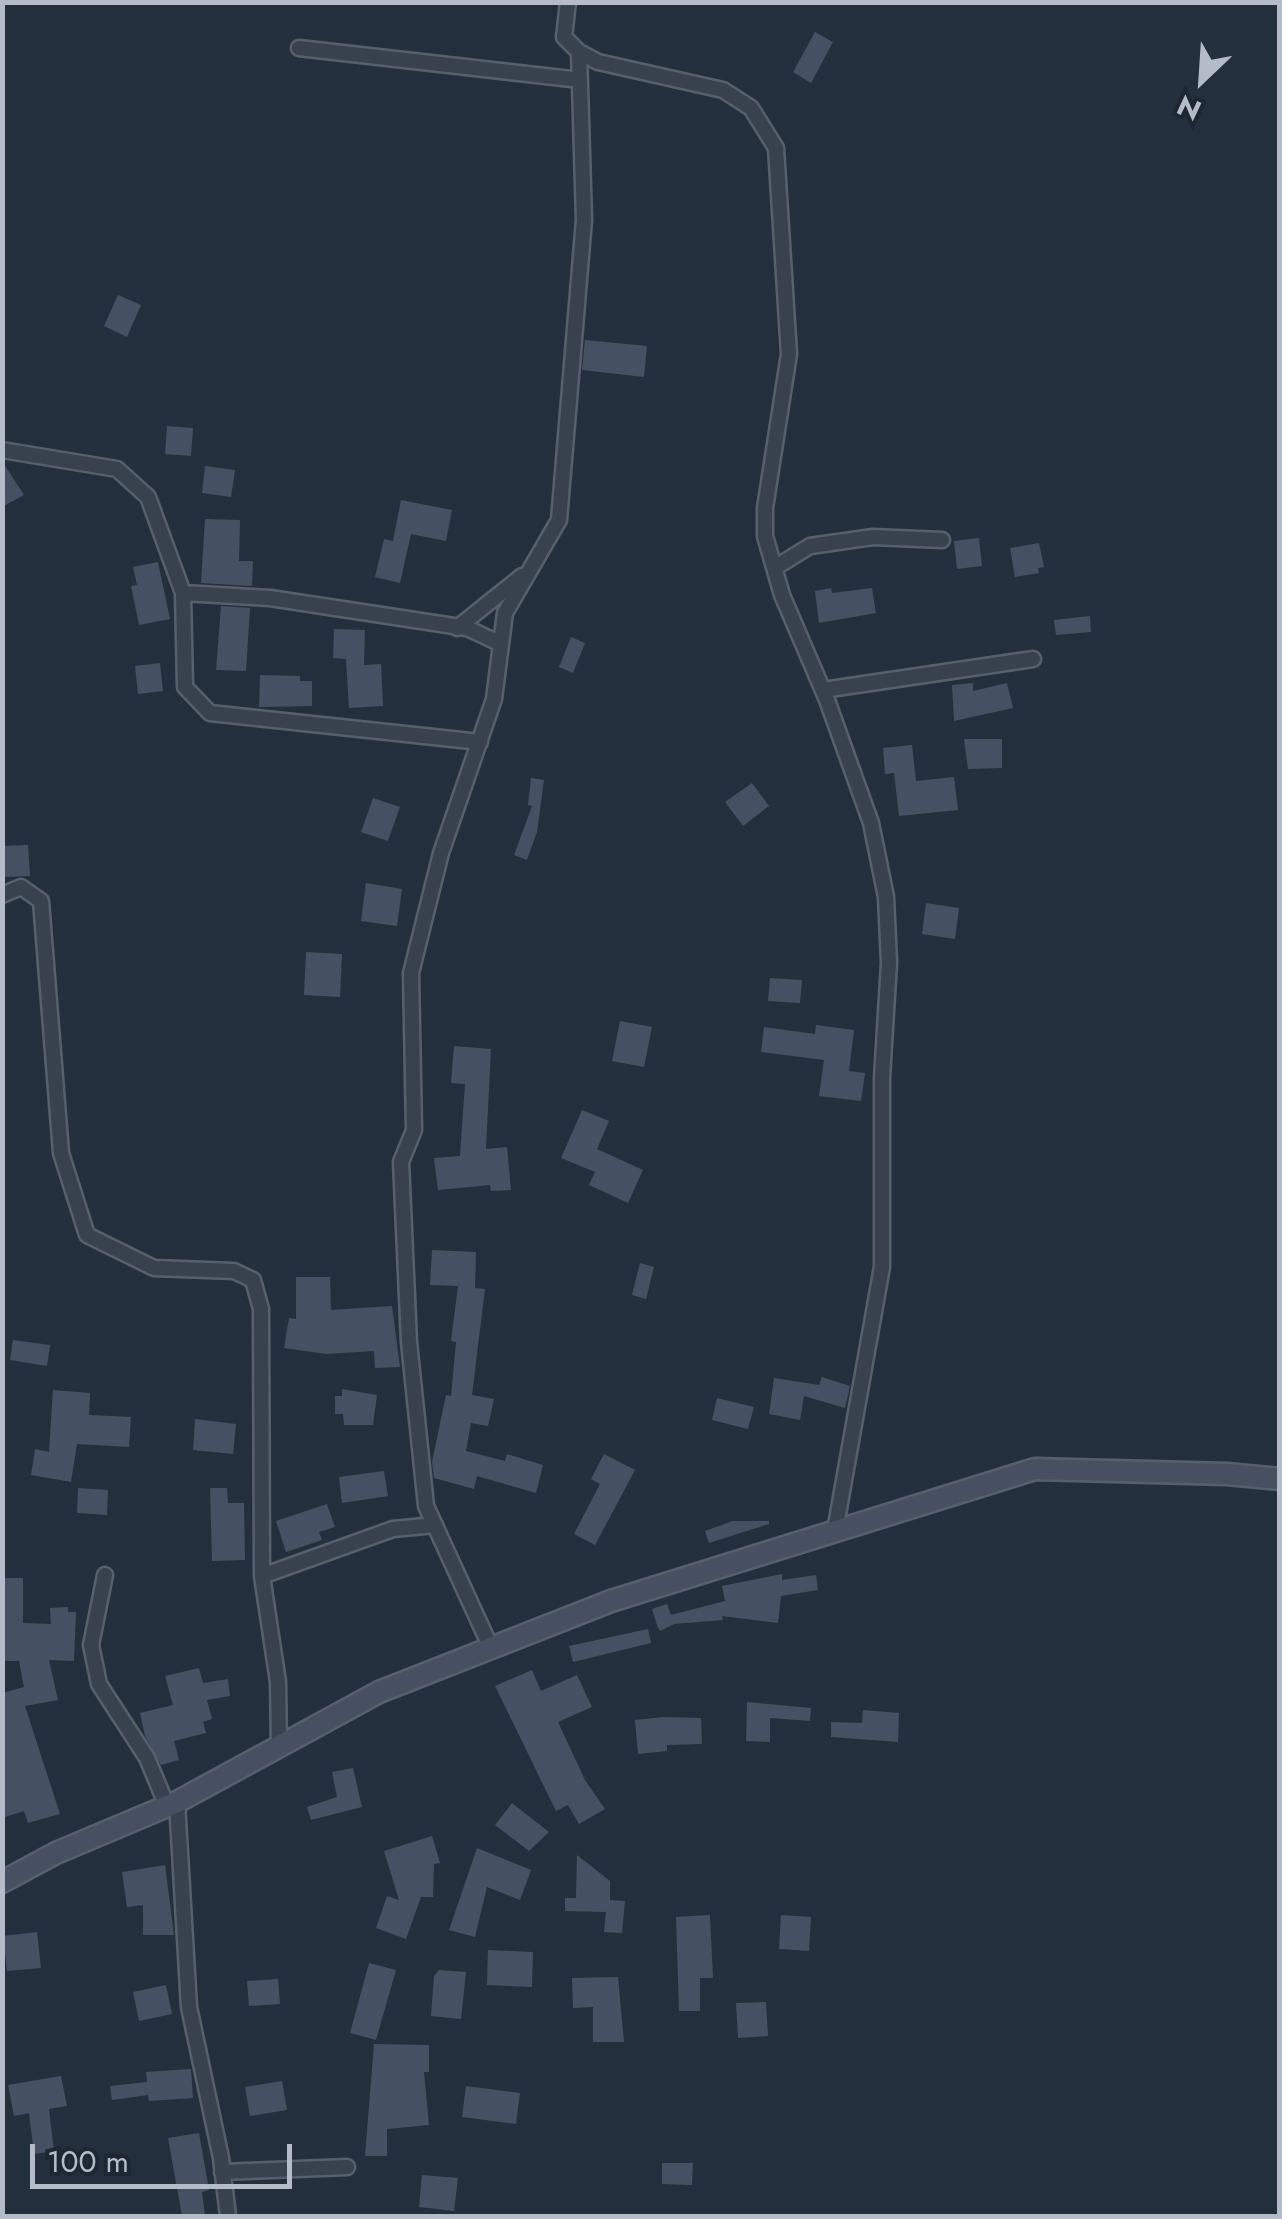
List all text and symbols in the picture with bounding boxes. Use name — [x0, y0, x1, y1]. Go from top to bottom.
north arrow — [1152, 30, 1252, 130]
text: N — [1170, 84, 1208, 131]
scale bar — [35, 2124, 298, 2186]
text: 100 m — [47, 2140, 129, 2183]

